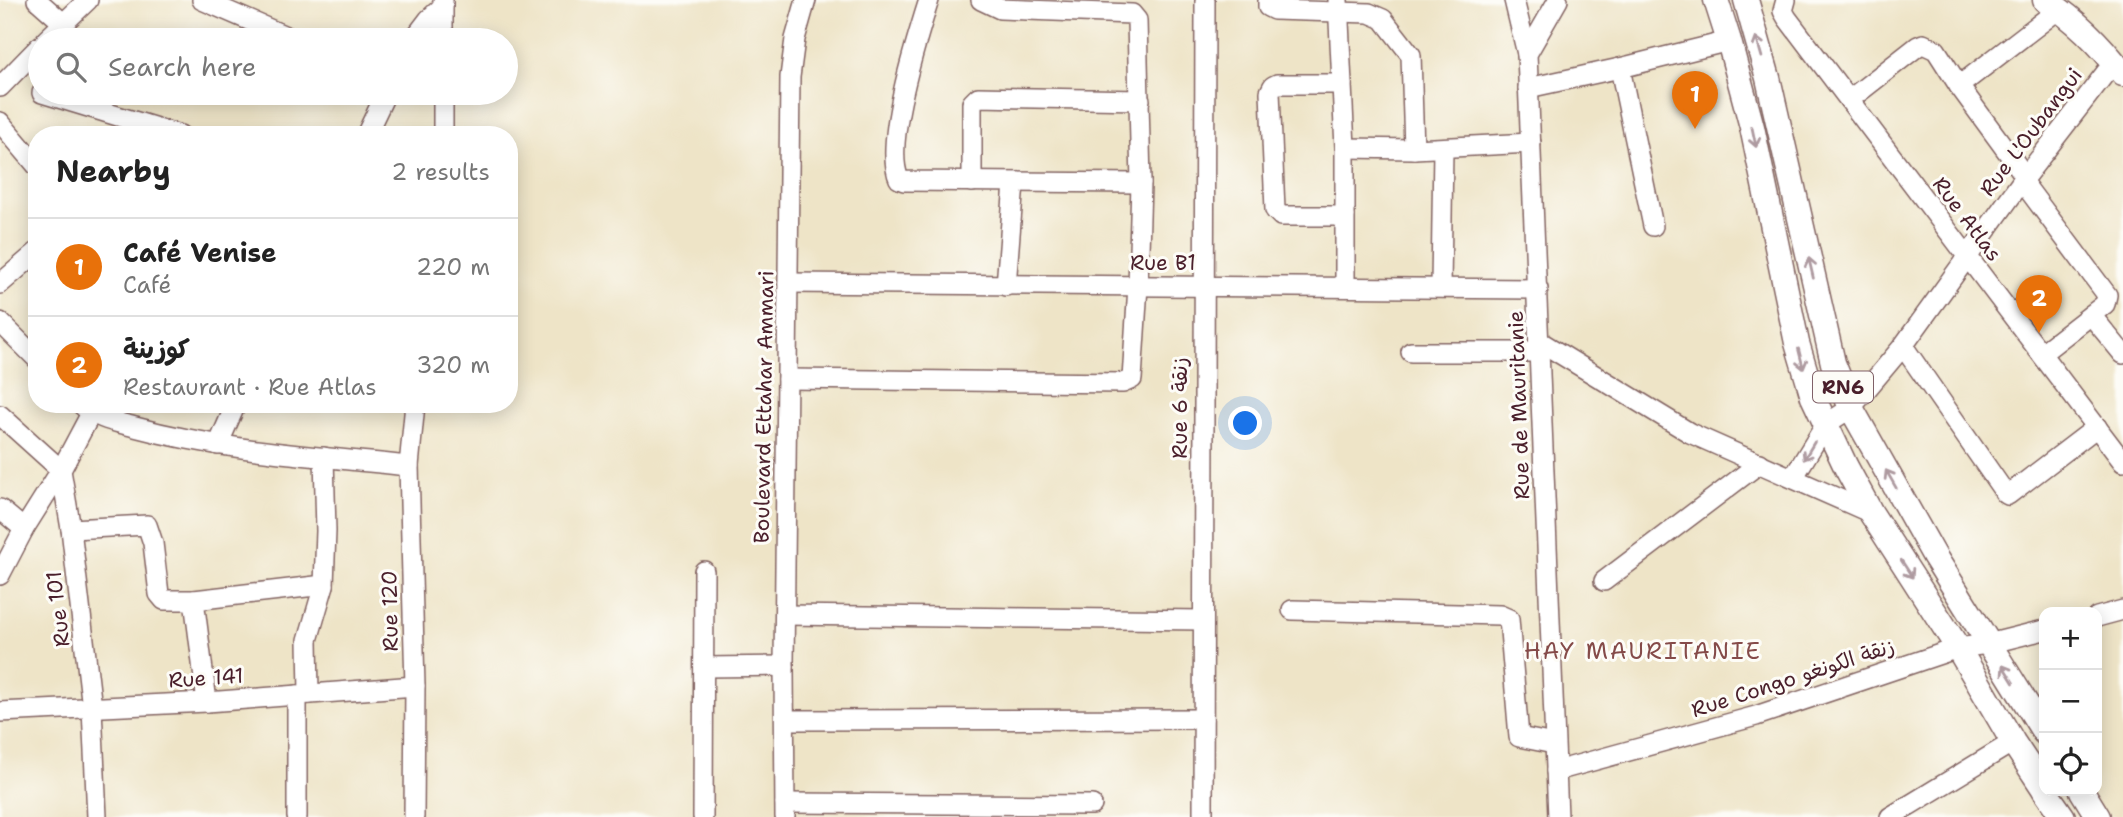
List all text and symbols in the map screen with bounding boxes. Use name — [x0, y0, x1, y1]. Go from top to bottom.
search box — [28, 28, 518, 105]
one-way arrow — [1752, 36, 1765, 59]
icon: search — [52, 48, 90, 86]
text: Search here — [108, 49, 257, 84]
street label: Rue L'Oubangui — [1973, 62, 2089, 202]
pin: 1 — [1672, 71, 1718, 129]
one-way arrow — [1747, 125, 1761, 148]
text: Nearby — [56, 151, 171, 192]
text: 2 results — [391, 157, 490, 187]
street label: Rue Atlas — [1926, 171, 2008, 267]
text: Café Venise — [123, 235, 277, 270]
street label: Rue B1 — [1130, 249, 1196, 277]
text: 1 — [74, 252, 84, 282]
text: 220 m — [416, 252, 490, 282]
one-way arrow — [1804, 257, 1817, 280]
text: Café — [123, 270, 171, 300]
street label: Boulevard Ettahar Ammari — [748, 270, 780, 544]
pin: 2 — [2016, 275, 2062, 333]
street label: Rue de Mauritanie — [1502, 310, 1536, 500]
text: كوزينة — [123, 331, 190, 366]
one-way arrow — [1795, 347, 1808, 370]
text: 2 — [71, 350, 87, 380]
text: 320 m — [416, 350, 490, 380]
street label: Rue 6 زنقة — [1166, 357, 1194, 459]
text: Restaurant · Rue Atlas — [123, 372, 377, 402]
road number: RN6 — [1813, 372, 1873, 402]
your location — [1228, 406, 1262, 440]
one-way arrow — [1802, 440, 1816, 460]
one-way arrow — [1884, 469, 1897, 490]
one-way arrow — [1900, 559, 1914, 578]
street label: Rue 101 — [39, 570, 77, 648]
street label: Rue 120 — [375, 570, 405, 652]
map controls — [2039, 607, 2102, 796]
button: + — [2039, 607, 2102, 670]
street label: Rue Congo زنقة الكونغو — [1688, 632, 1898, 724]
district label: HAY MAURITANIE — [1524, 636, 1762, 666]
street label: Rue 141 — [167, 661, 245, 695]
one-way arrow — [2000, 665, 2014, 685]
button: − — [2039, 670, 2102, 733]
button: locate — [2039, 733, 2102, 796]

